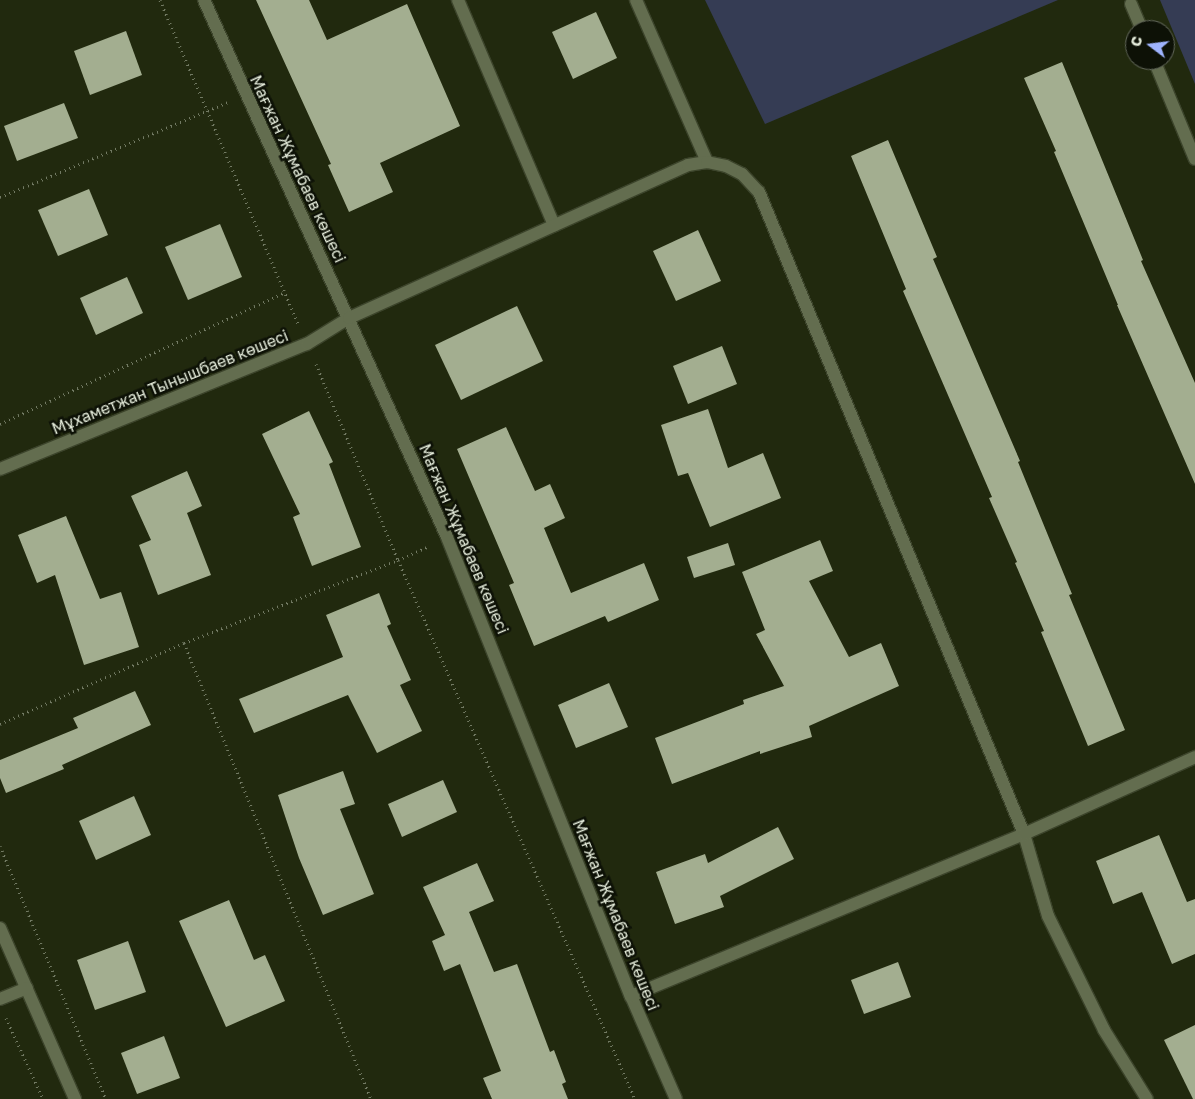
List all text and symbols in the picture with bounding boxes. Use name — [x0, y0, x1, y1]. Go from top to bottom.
north arrow — [1125, 20, 1175, 70]
text: С — [1126, 34, 1145, 48]
street label: Мағжан Жұмабаев көшесі — [246, 72, 350, 266]
street label: Мұхаметжан Тынышбаев көшесі — [49, 326, 291, 438]
street label: Мағжан Жұмабаев көшесі — [415, 441, 513, 637]
street label: Мағжан Жұмабаев көшесі — [569, 817, 663, 1013]

